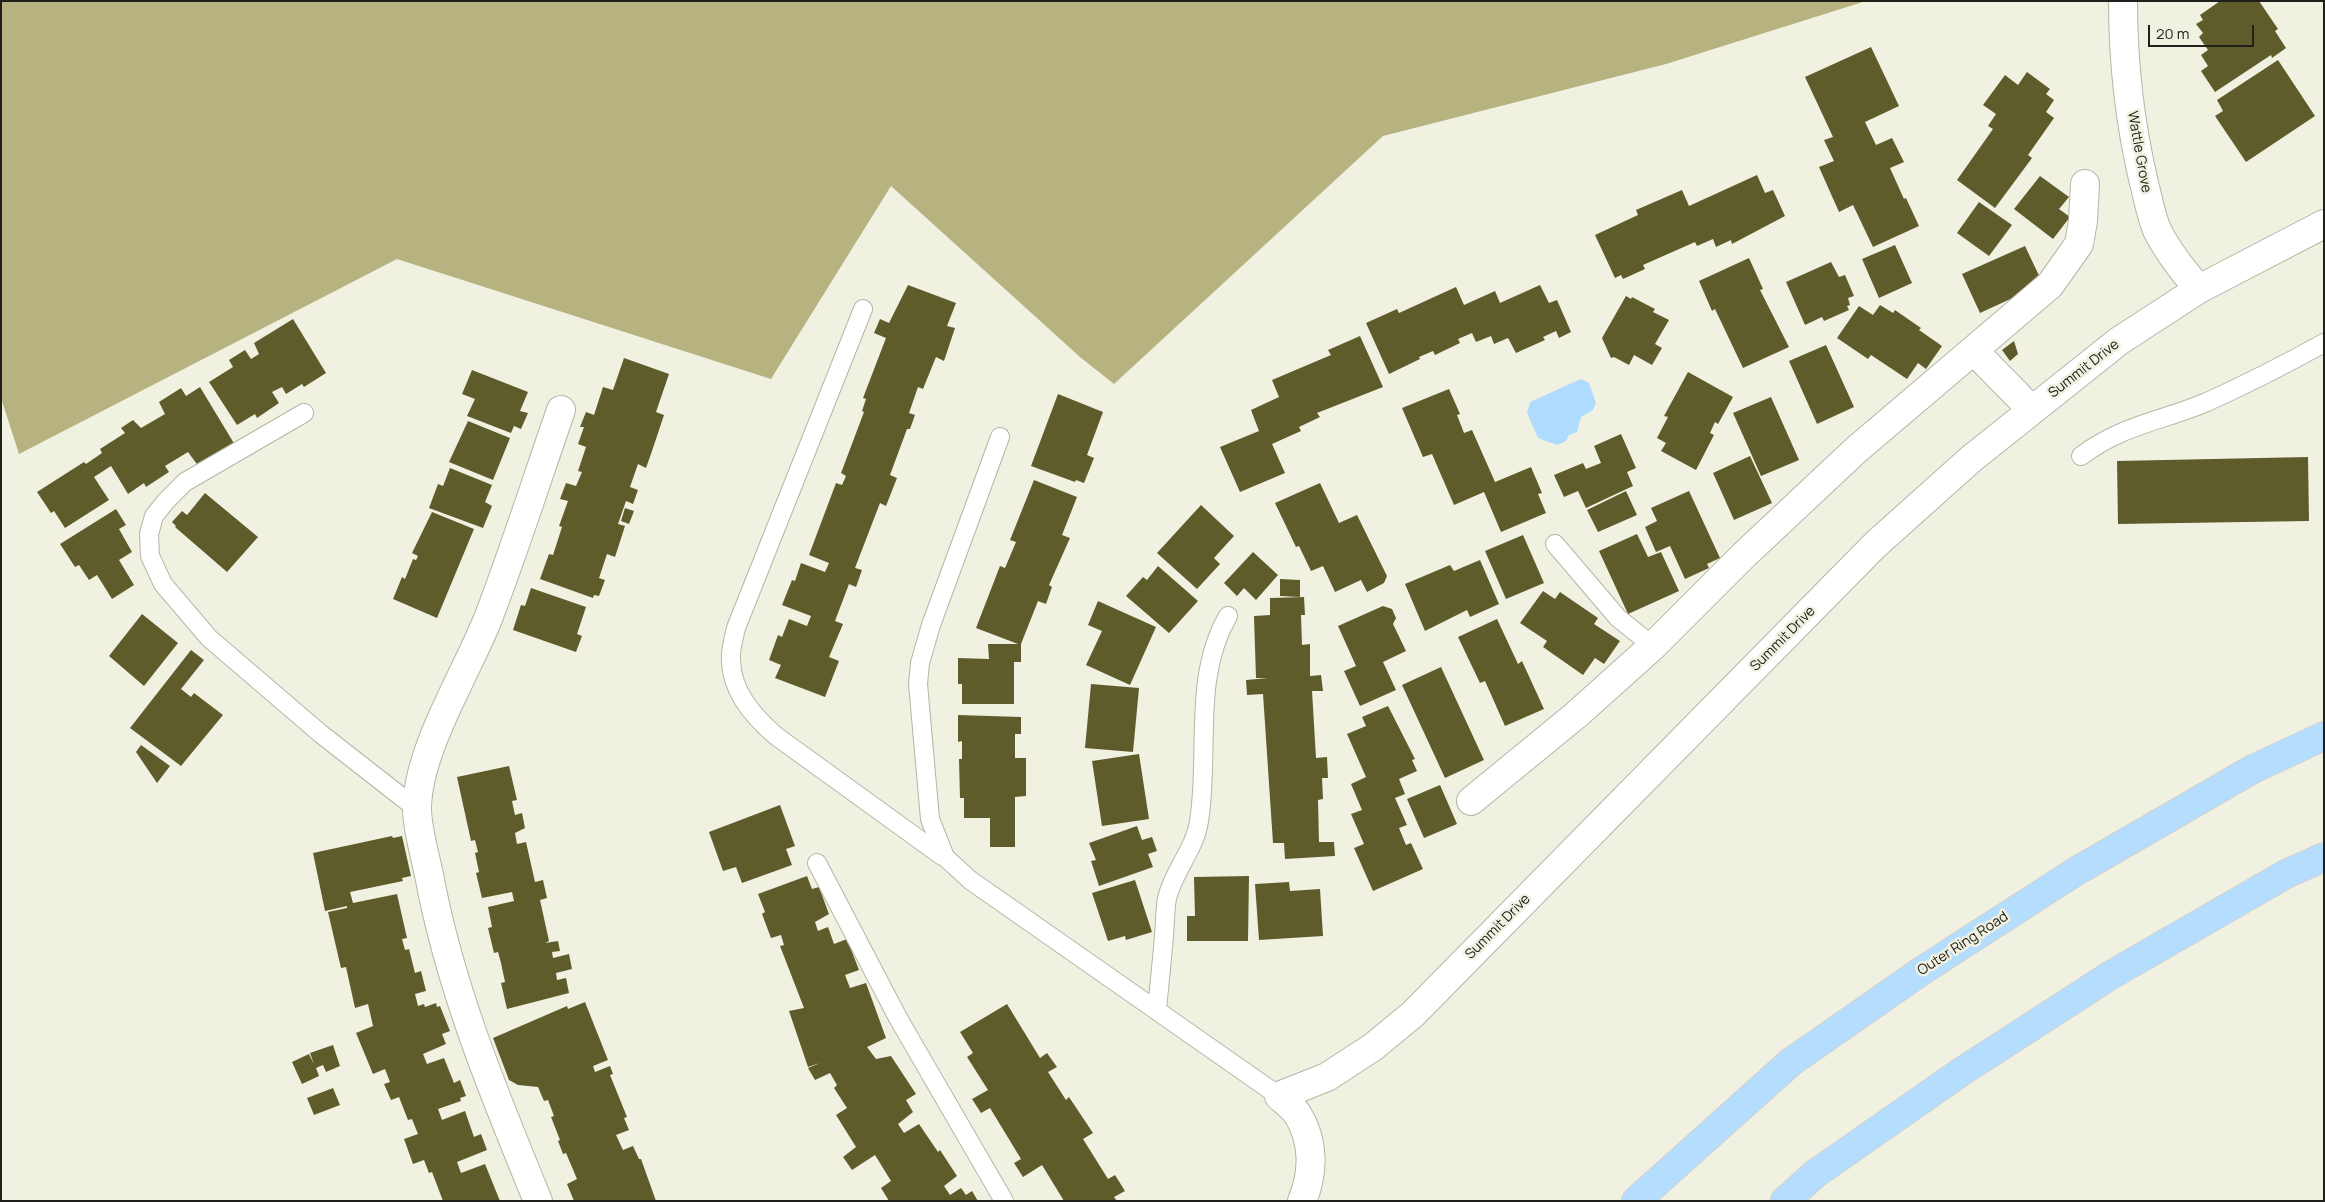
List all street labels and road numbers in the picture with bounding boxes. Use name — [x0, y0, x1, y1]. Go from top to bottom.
street label: Wattle Grove — [2124, 110, 2154, 194]
street label: Summit Drive — [2045, 336, 2123, 402]
street label: Summit Drive — [1747, 603, 1819, 675]
street label: Summit Drive — [1462, 891, 1534, 963]
street label: Outer Ring Road — [1915, 909, 2011, 979]

